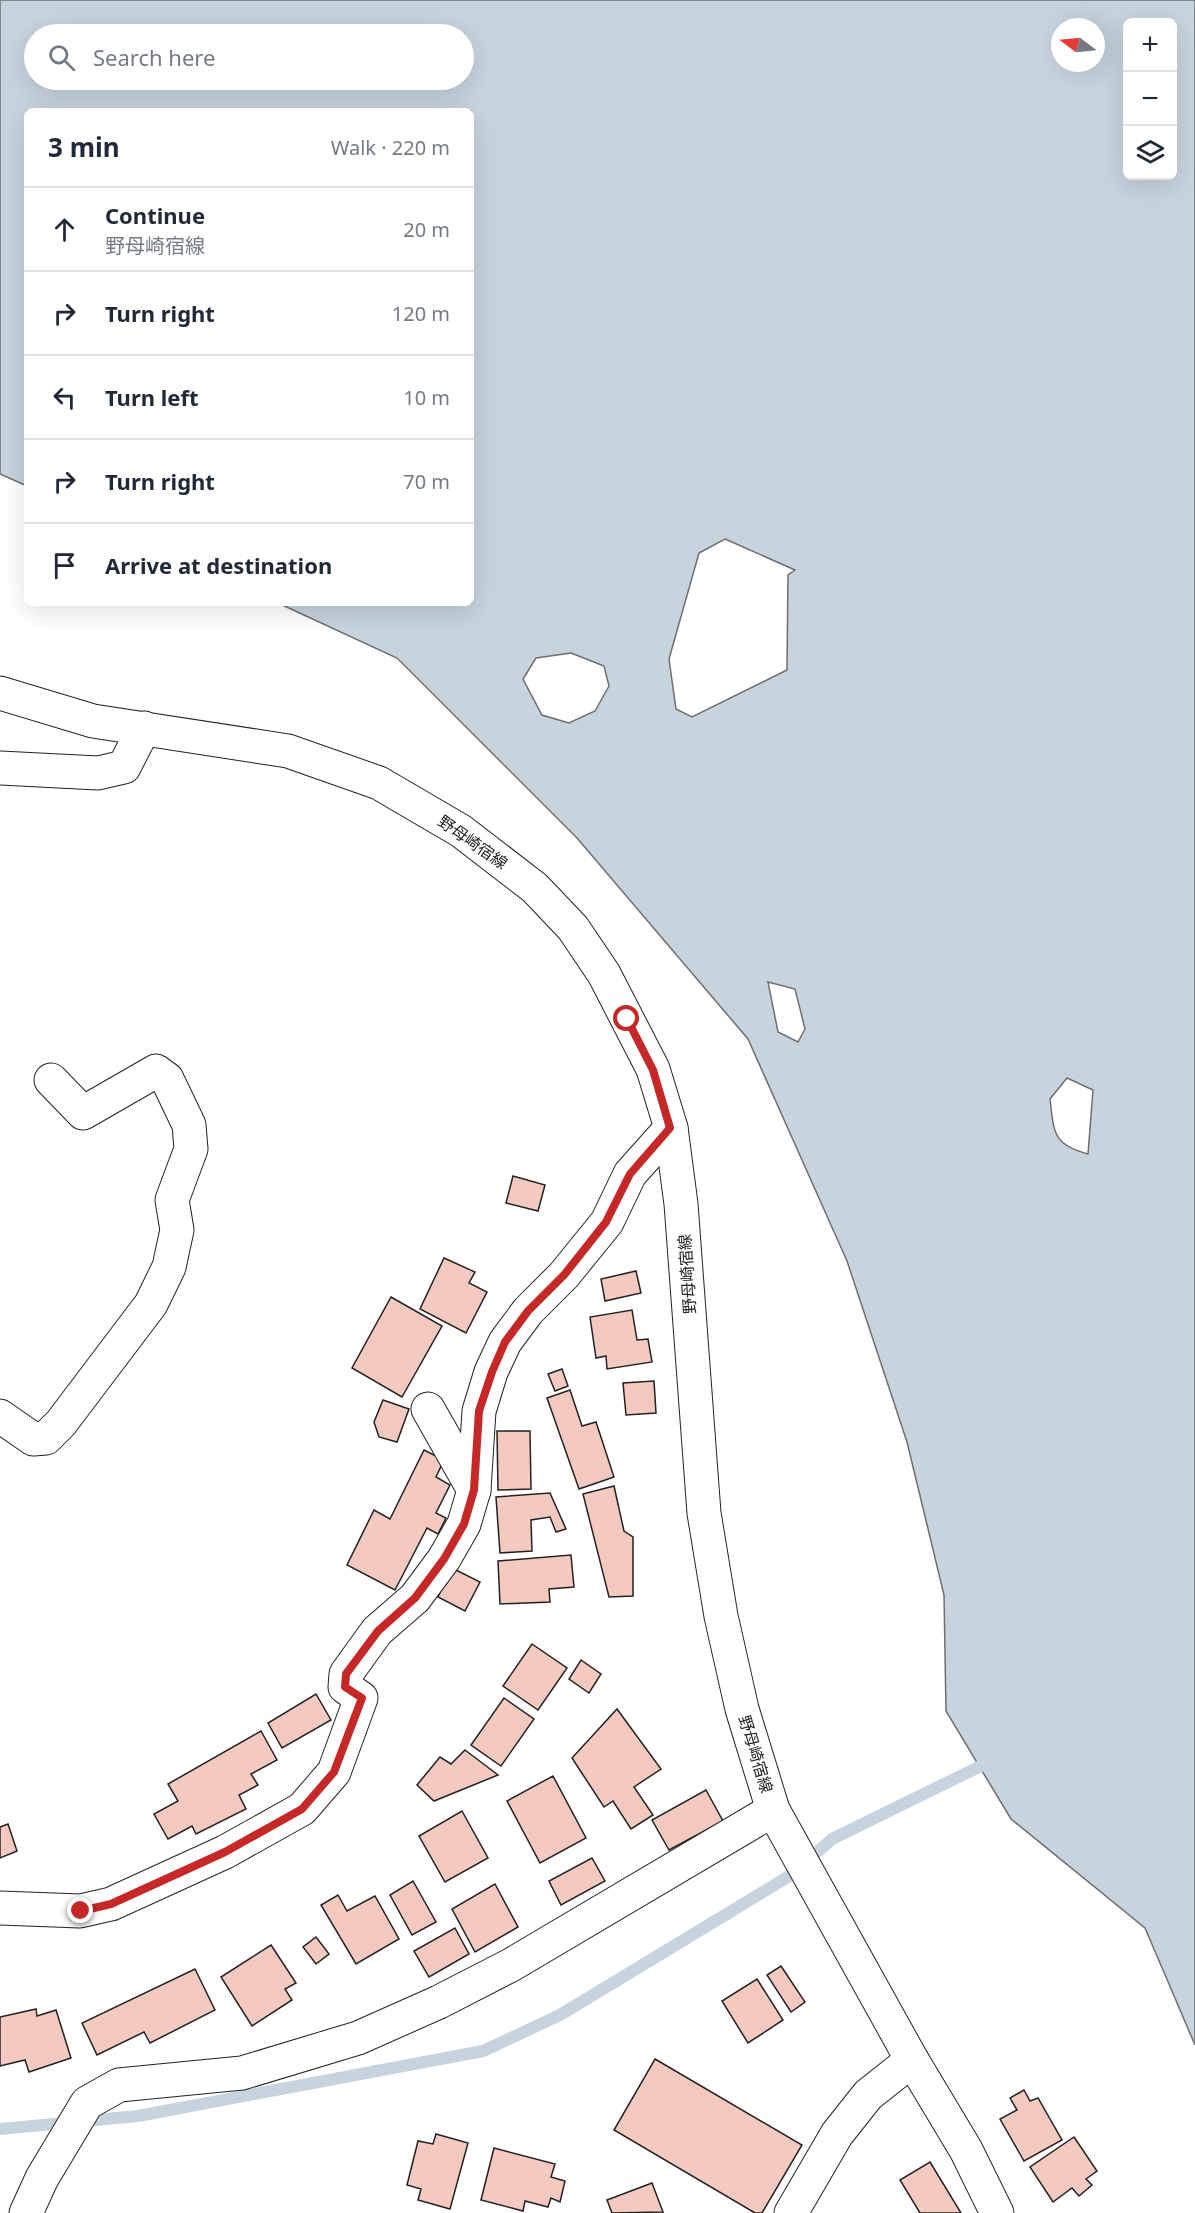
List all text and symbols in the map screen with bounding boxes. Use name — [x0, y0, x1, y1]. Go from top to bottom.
north arrow — [1051, 18, 1105, 72]
map controls — [1123, 18, 1177, 180]
button: + — [1123, 18, 1177, 72]
search box — [24, 24, 474, 90]
icon: search — [45, 41, 78, 74]
text: Search here — [93, 42, 215, 72]
button: − — [1123, 72, 1177, 126]
button: layers — [1123, 126, 1177, 180]
text: 3 min — [48, 129, 120, 165]
text: Walk · 220 m — [331, 134, 450, 161]
text: Continue — [105, 200, 205, 230]
icon: ahead — [48, 213, 81, 246]
text: 20 m — [403, 216, 450, 243]
text: 野母崎宿線 — [105, 232, 205, 259]
icon: right — [48, 297, 81, 330]
text: Turn right — [105, 298, 215, 328]
text: 120 m — [392, 300, 450, 327]
icon: left — [48, 381, 81, 414]
text: Turn left — [105, 382, 199, 412]
text: 10 m — [403, 384, 450, 411]
icon: right — [48, 465, 81, 498]
text: Turn right — [105, 466, 215, 496]
text: 70 m — [403, 468, 450, 495]
icon: arrive — [48, 549, 81, 582]
text: Arrive at destination — [105, 550, 332, 580]
street label: 野母崎宿線 — [434, 810, 512, 874]
route start — [613, 1005, 639, 1031]
street label: 野母崎宿線 — [673, 1233, 701, 1315]
street label: 野母崎宿線 — [734, 1713, 778, 1795]
route end — [67, 1897, 93, 1923]

